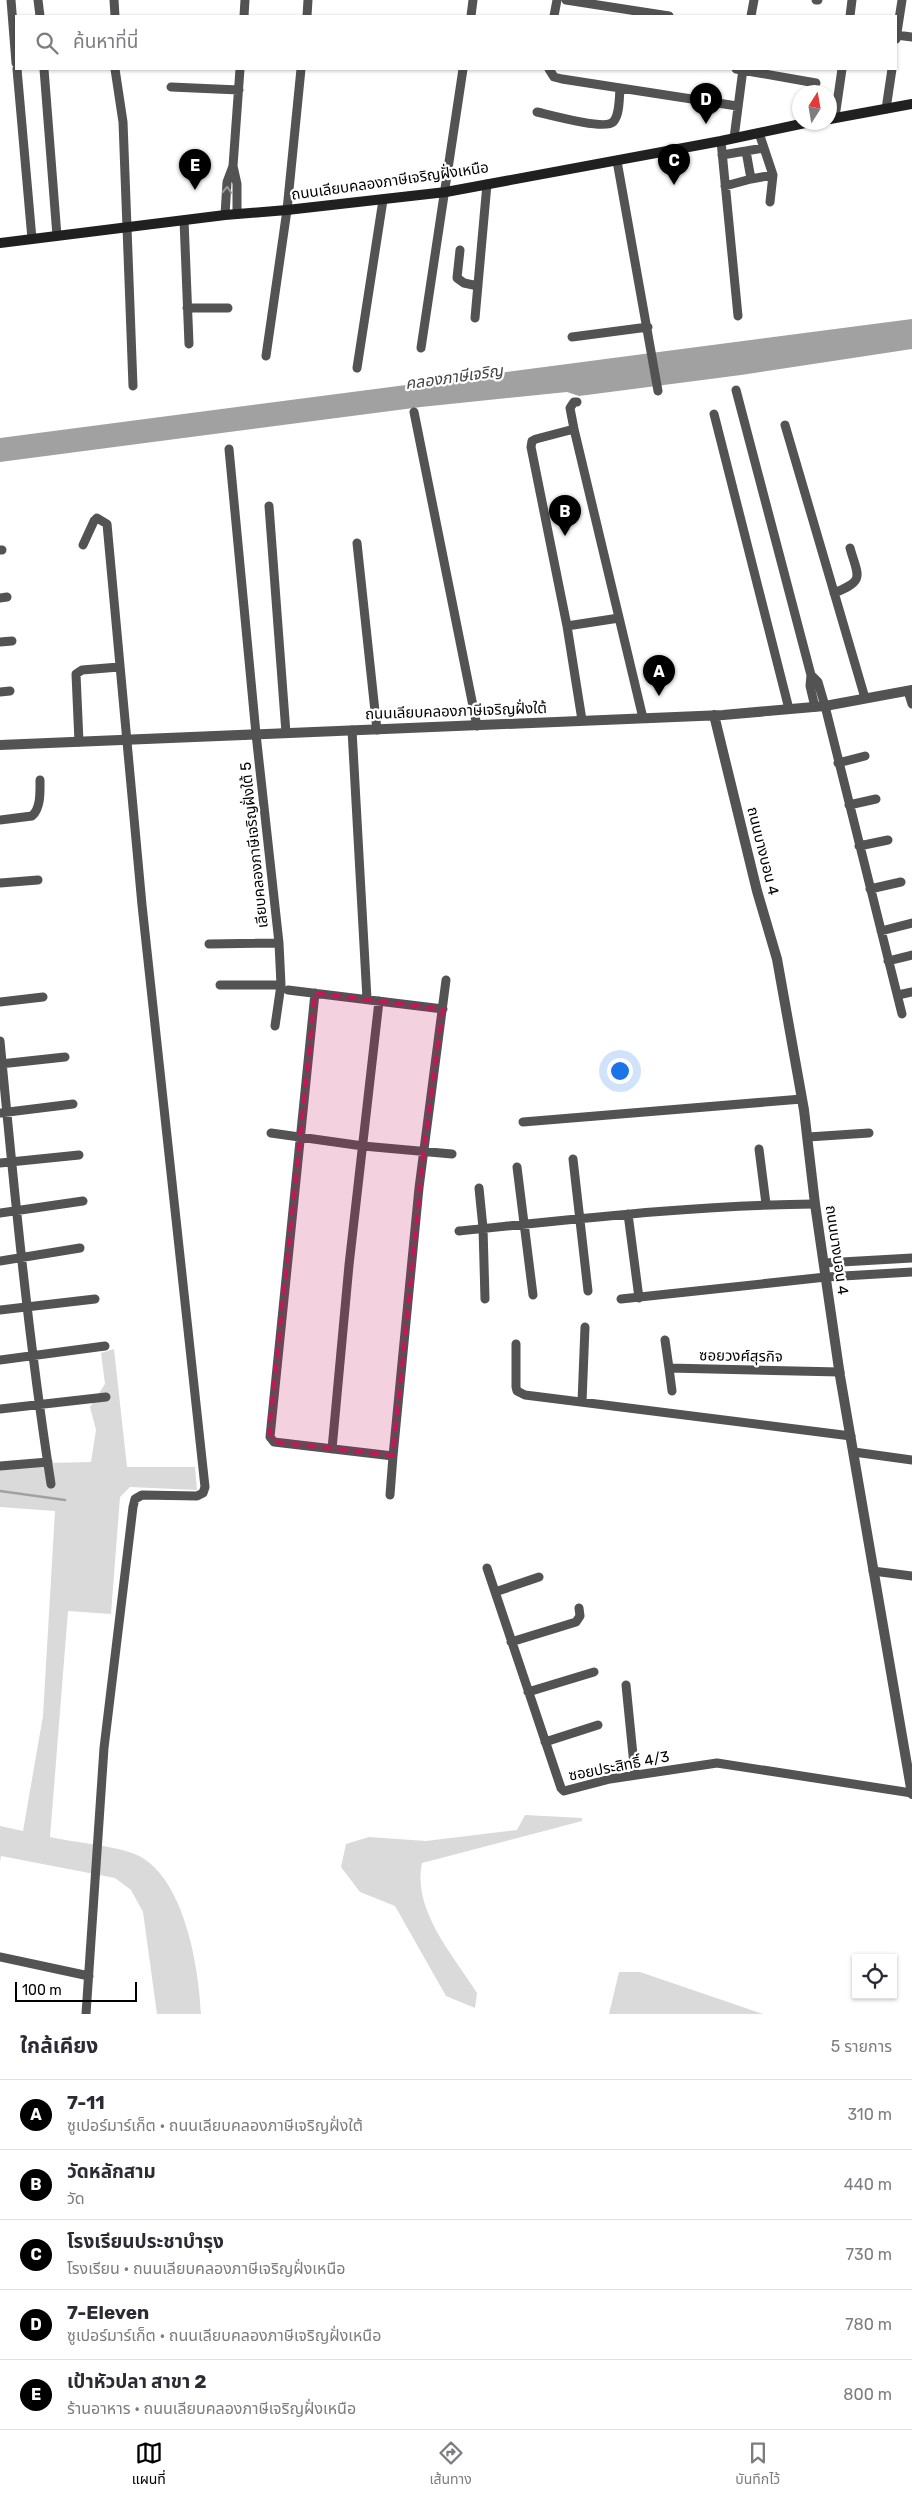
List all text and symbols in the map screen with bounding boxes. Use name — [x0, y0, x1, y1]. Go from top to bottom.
search box — [15, 15, 897, 70]
icon: search — [33, 29, 61, 57]
text: ค้นหาที่นี่ — [73, 30, 138, 53]
pin: D — [690, 83, 722, 124]
north arrow — [792, 85, 837, 130]
pin: C — [658, 144, 690, 185]
pin: E — [179, 149, 211, 190]
street label: ถนนเลียบคลองภาษีเจริญฝั่งเหนือ — [290, 157, 490, 204]
one-way arrow — [221, 186, 232, 194]
water label: คลองภาษีเจริญ — [404, 361, 505, 393]
pin: B — [549, 495, 581, 536]
pin: A — [643, 655, 675, 696]
street label: ถนนเลียบคลองภาษีเจริญฝั่งใต้ — [365, 697, 547, 723]
street label: เลียบคลองภาษีเจริญฝั่งใต้ 5 — [235, 761, 272, 929]
street label: ถนนบางบอน 4 — [743, 805, 783, 897]
your location — [607, 1058, 633, 1084]
street label: ถนนบางบอน 4 — [822, 1204, 852, 1296]
street label: ซอยวงศ์สุรกิจ — [699, 1346, 783, 1366]
street label: ซอยประสิทธิ์ 4/3 — [567, 1747, 671, 1785]
map controls — [852, 1954, 897, 1999]
button: locate — [852, 1954, 897, 1999]
scale bar — [15, 1979, 138, 2002]
text: 100 m — [22, 1982, 62, 1999]
text: ใกล้เคียง — [20, 2033, 98, 2058]
text: 5 รายการ — [831, 2037, 892, 2056]
text: 7-11 — [67, 2091, 105, 2114]
text: A — [30, 2105, 42, 2124]
text: 310 m — [848, 2105, 892, 2124]
text: ซูเปอร์มาร์เก็ต · ถนนเลียบคลองภาษีเจริญฝั่งใต้ — [67, 2116, 363, 2135]
text: วัดหลักสาม — [67, 2160, 156, 2183]
text: B — [30, 2175, 42, 2194]
text: 440 m — [844, 2175, 892, 2194]
text: วัด — [67, 2189, 85, 2208]
text: โรงเรียนประชาบำรุง — [67, 2230, 224, 2253]
text: C — [30, 2245, 42, 2264]
text: 730 m — [846, 2245, 892, 2264]
text: โรงเรียน · ถนนเลียบคลองภาษีเจริญฝั่งเหนือ — [67, 2259, 345, 2278]
text: 7-Eleven — [67, 2301, 149, 2324]
text: D — [30, 2315, 42, 2334]
text: 780 m — [845, 2315, 892, 2334]
text: ซูเปอร์มาร์เก็ต · ถนนเลียบคลองภาษีเจริญฝั่งเหนือ — [67, 2326, 381, 2345]
text: เป้าหัวปลา สาขา 2 — [67, 2370, 207, 2393]
text: E — [31, 2385, 41, 2404]
text: 800 m — [843, 2385, 892, 2404]
text: ร้านอาหาร · ถนนเลียบคลองภาษีเจริญฝั่งเหนือ — [67, 2399, 356, 2418]
tab: แผนที่ — [132, 2439, 166, 2490]
tab: เส้นทาง — [429, 2439, 472, 2490]
tab: บันทึกไว้ — [735, 2439, 780, 2490]

